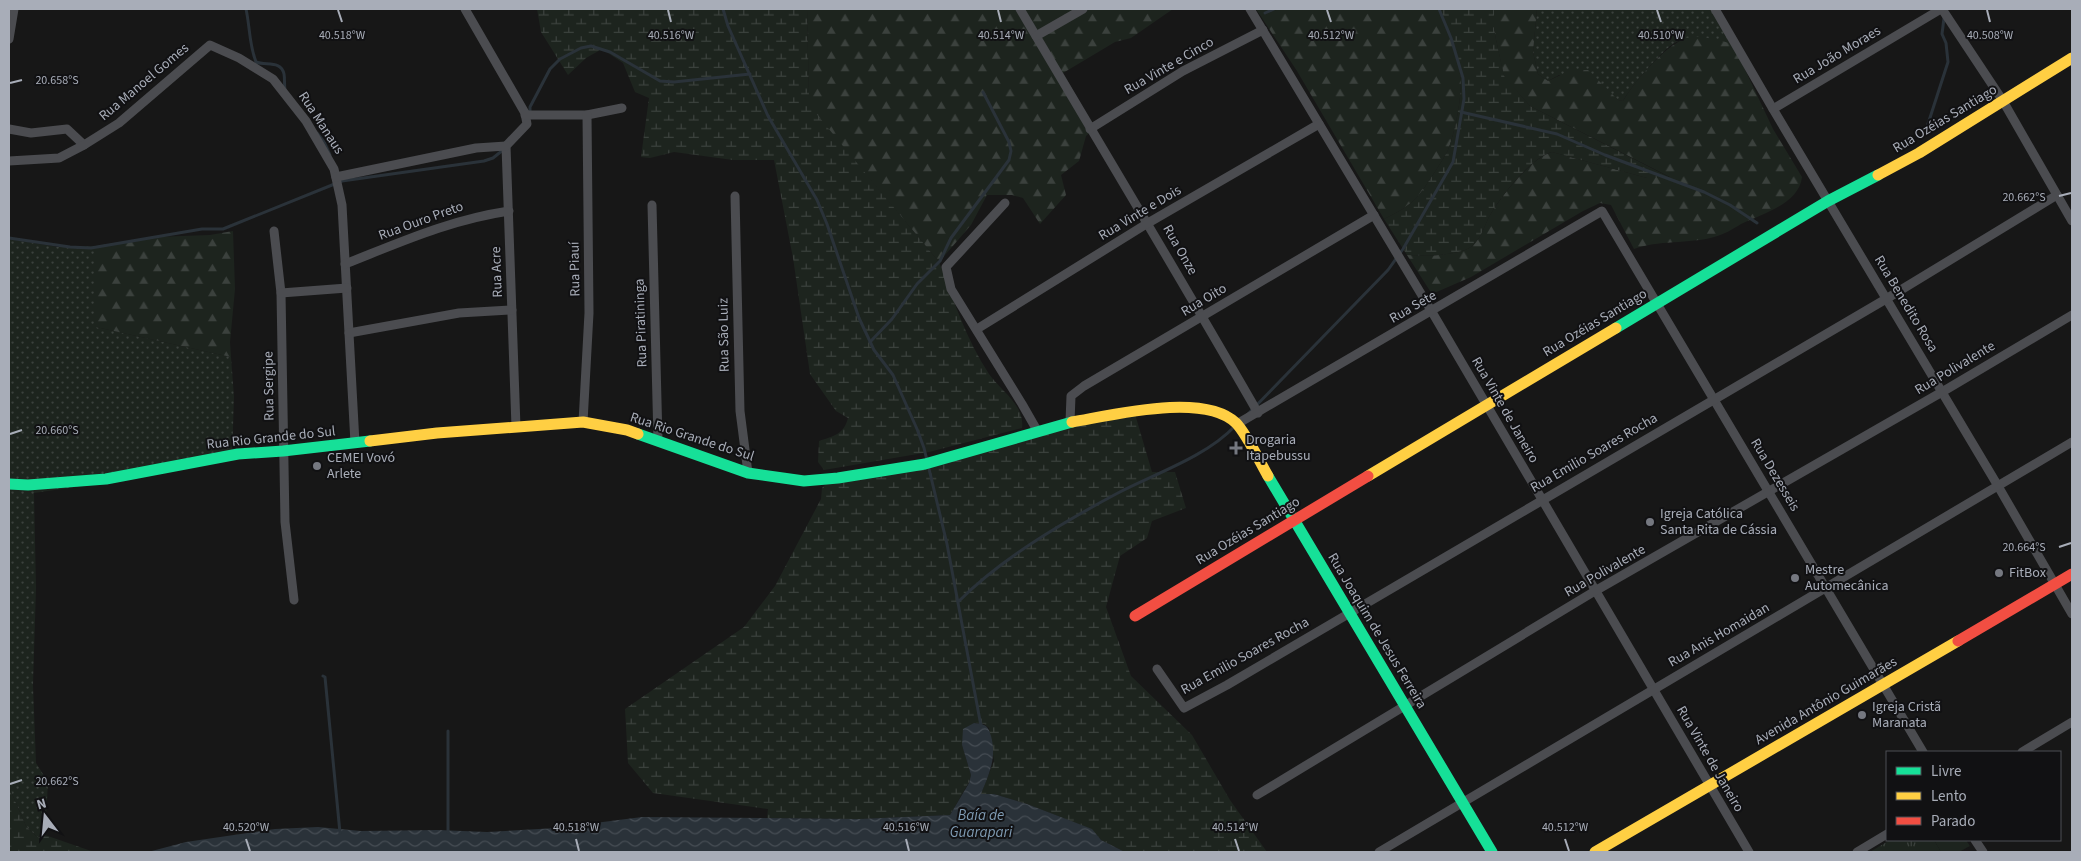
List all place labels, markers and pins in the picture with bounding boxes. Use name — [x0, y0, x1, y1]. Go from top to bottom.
place label: Drogaria Itapebussu — [1246, 430, 1311, 466]
marker: Drogaria Itapebussu — [1230, 442, 1242, 454]
place label: CEMEI Vovó Arlete — [327, 448, 395, 484]
marker: CEMEI Vovó Arlete — [311, 460, 323, 472]
place label: Igreja Católica Santa Rita de Cássia — [1660, 504, 1777, 540]
marker: Igreja Católica Santa Rita de Cássia — [1644, 516, 1656, 528]
place label: Mestre Automecânica — [1805, 560, 1889, 596]
place label: FitBox — [2009, 563, 2047, 583]
marker: FitBox — [1993, 567, 2005, 579]
marker: Mestre Automecânica — [1789, 572, 1801, 584]
place label: Igreja Cristã Maranata — [1872, 697, 1941, 733]
marker: Igreja Cristã Maranata — [1856, 709, 1868, 721]

